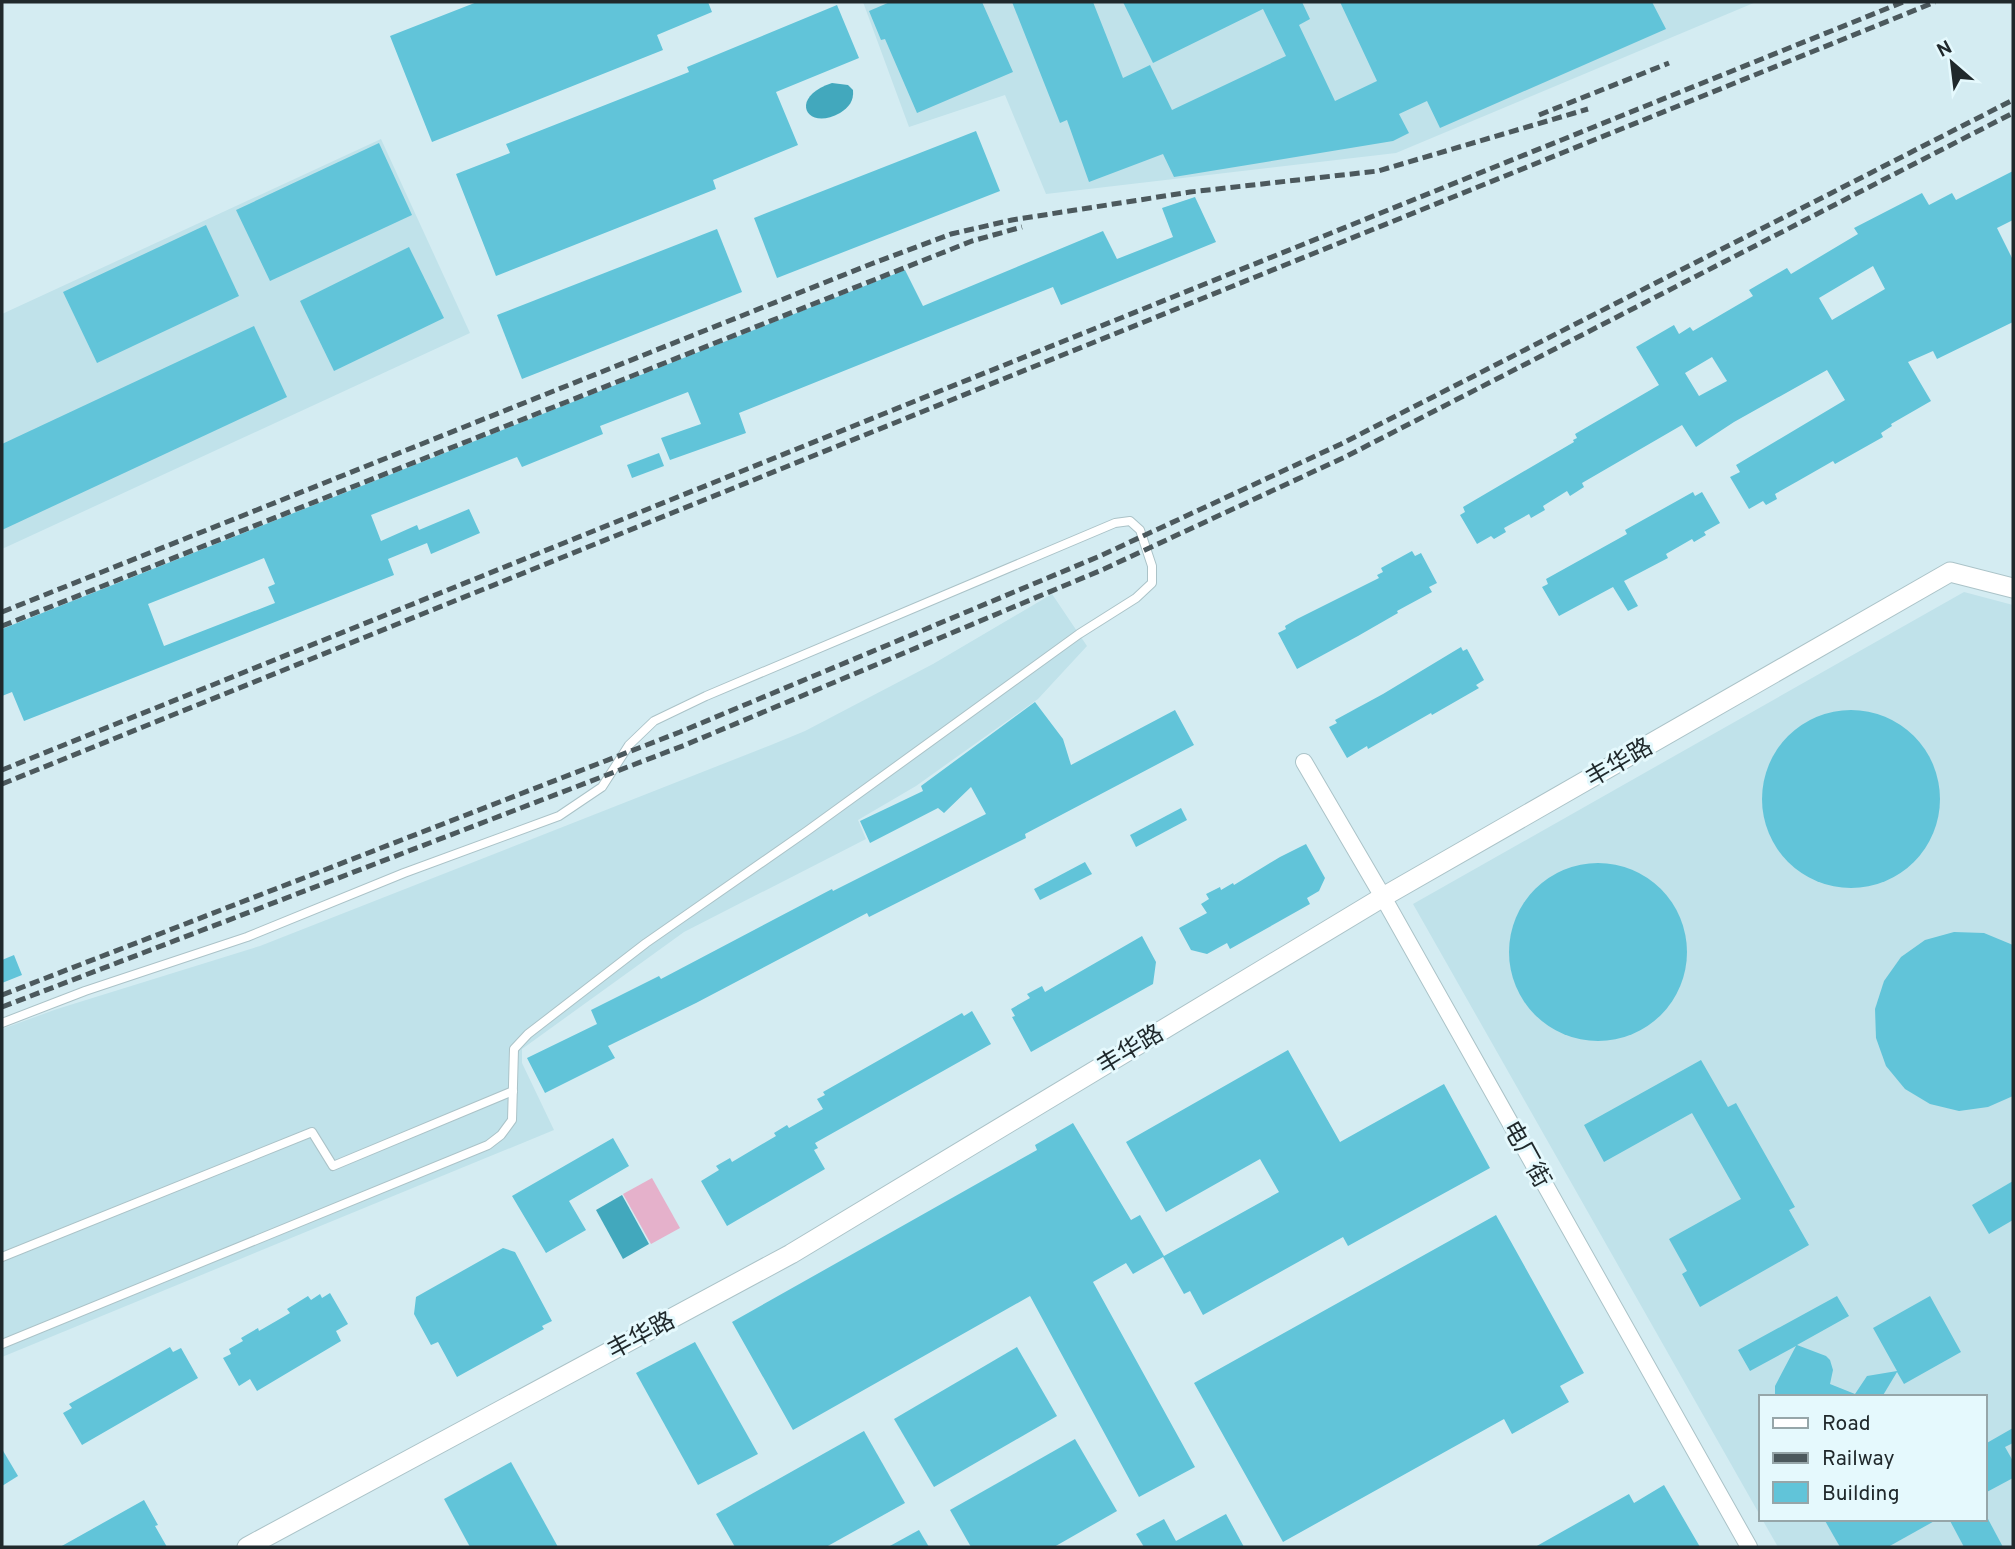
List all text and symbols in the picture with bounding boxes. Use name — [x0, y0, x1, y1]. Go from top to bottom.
north arrow — [1917, 28, 1987, 98]
text: N — [1933, 36, 1957, 64]
street label: 丰华路 — [1581, 733, 1659, 795]
street label: 丰华路 — [1092, 1019, 1170, 1082]
street label: 电厂街 — [1495, 1116, 1556, 1194]
street label: 丰华路 — [603, 1307, 681, 1367]
legend — [1759, 1395, 1987, 1521]
text: Road — [1822, 1411, 1871, 1438]
text: Railway — [1822, 1446, 1895, 1473]
text: Building — [1822, 1481, 1900, 1508]

